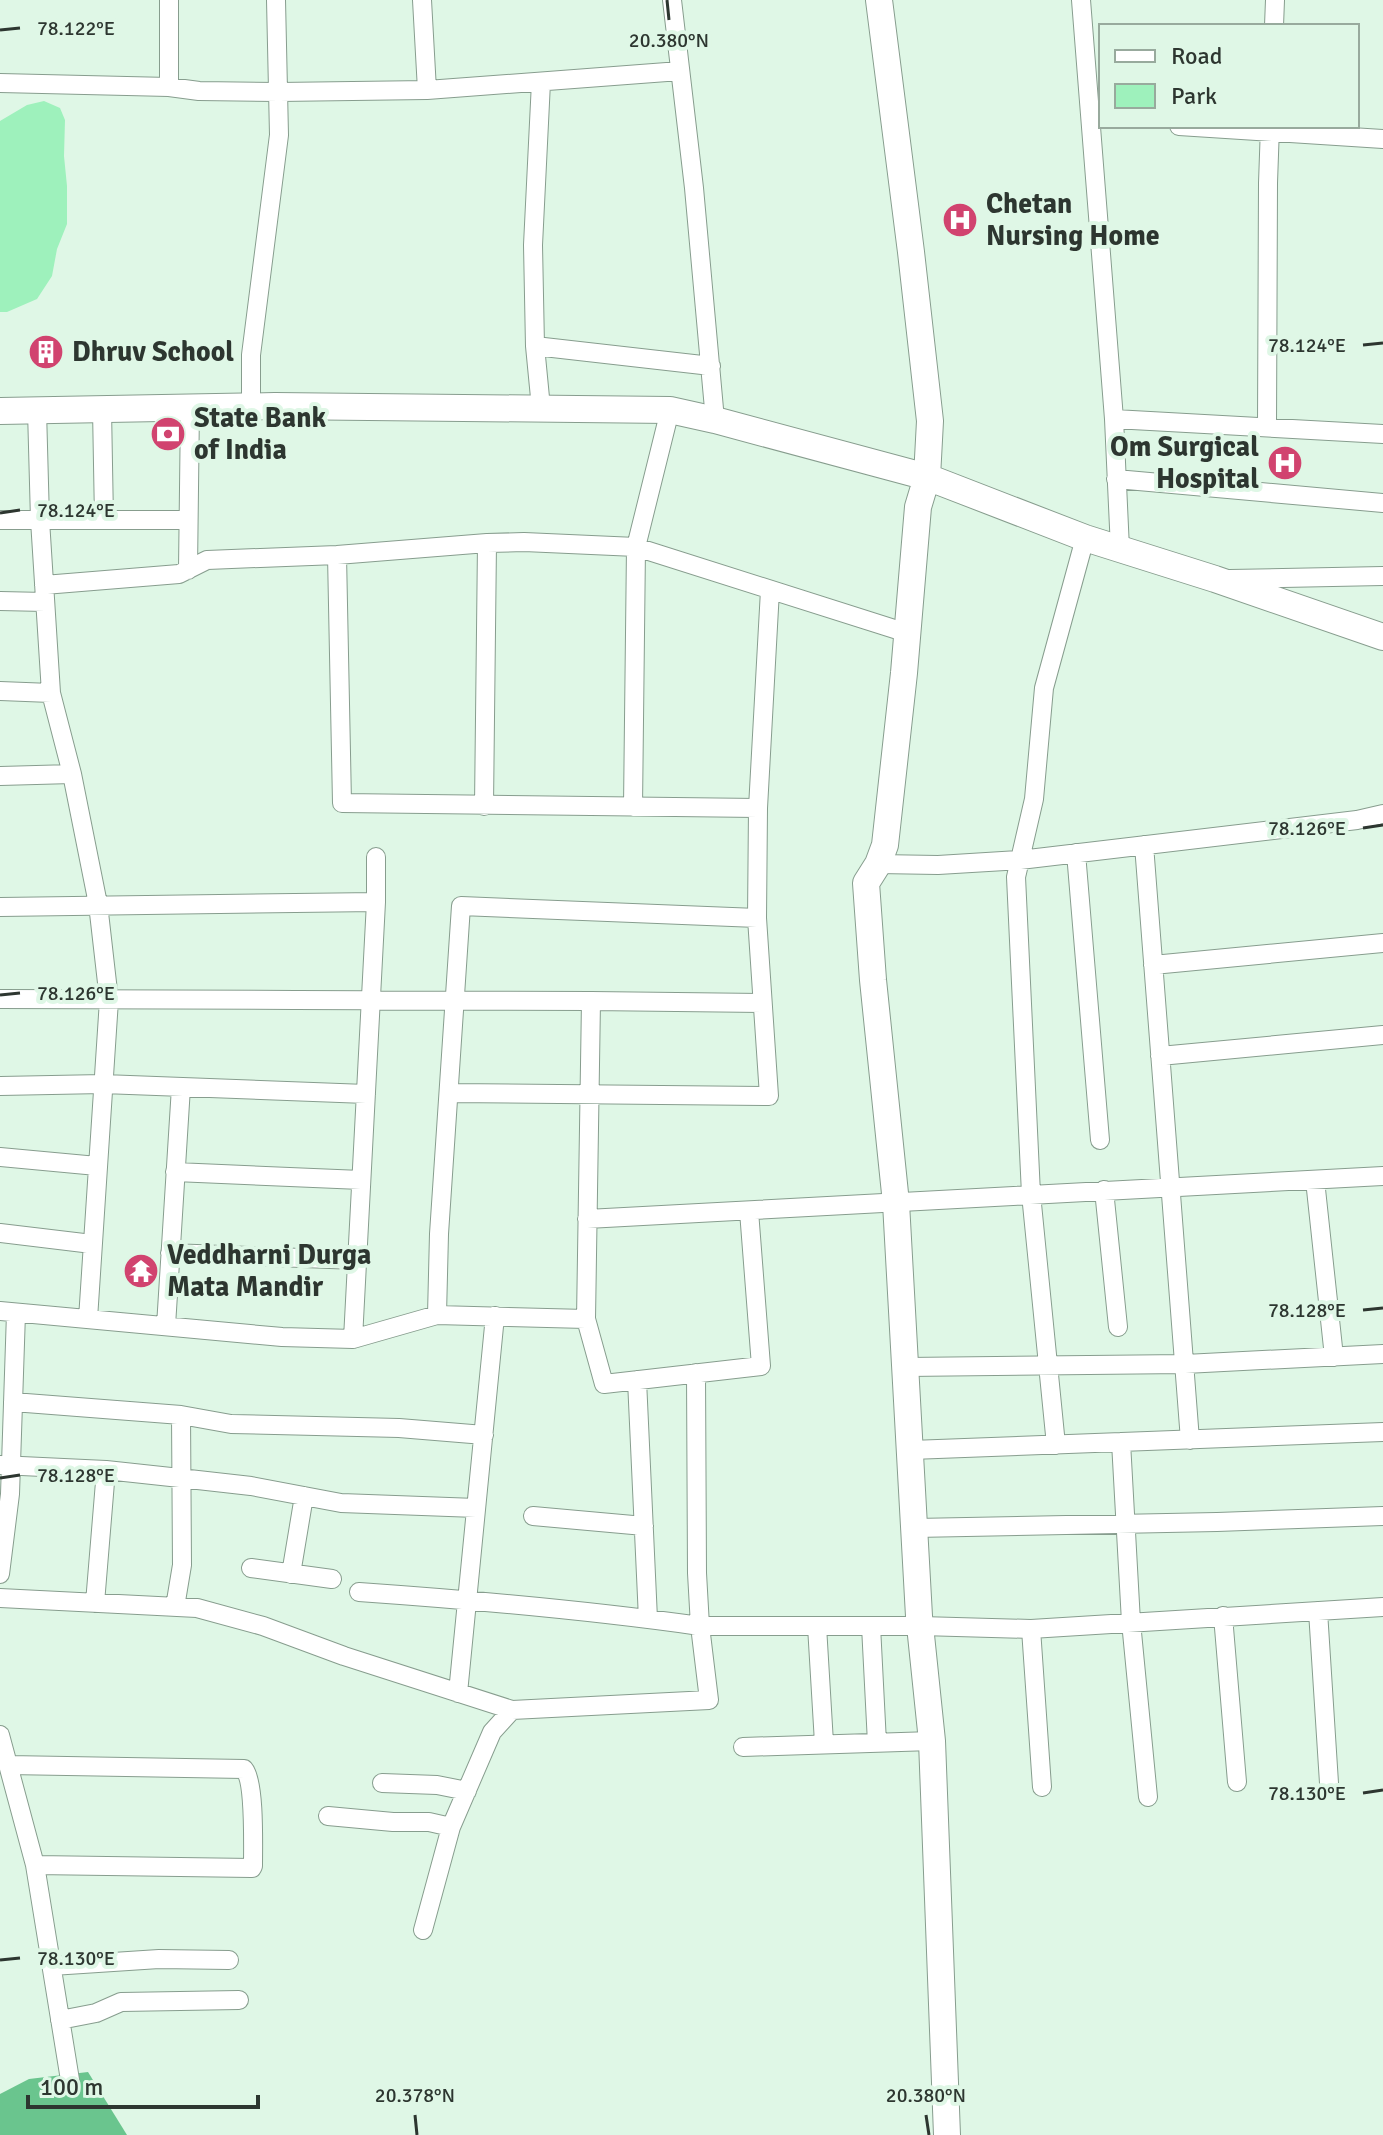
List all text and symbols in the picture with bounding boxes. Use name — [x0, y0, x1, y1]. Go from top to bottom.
text: 78.122°E — [37, 16, 115, 41]
legend — [1099, 24, 1359, 128]
text: 20.380°N — [629, 28, 709, 53]
text: Road — [1171, 41, 1222, 71]
text: Park — [1171, 81, 1217, 111]
place label: Chetan Nursing Home — [986, 187, 1160, 253]
hospital icon: Chetan Nursing Home — [941, 201, 979, 239]
building icon: Dhruv School — [27, 333, 65, 371]
text: 78.124°E — [1268, 333, 1346, 358]
place label: Dhruv School — [72, 335, 234, 369]
place label: State Bank of India — [194, 401, 326, 467]
bank icon: State Bank of India — [149, 415, 187, 453]
place label: Om Surgical Hospital — [1110, 430, 1259, 496]
hospital icon: Om Surgical Hospital — [1266, 444, 1304, 482]
text: 78.124°E — [37, 498, 115, 523]
text: 78.126°E — [1268, 816, 1346, 841]
text: 78.126°E — [37, 981, 115, 1006]
place label: Veddharni Durga Mata Mandir — [167, 1238, 371, 1304]
temple icon: Veddharni Durga Mata Mandir — [122, 1252, 160, 1290]
text: 78.128°E — [1268, 1298, 1346, 1323]
text: 78.128°E — [37, 1463, 115, 1488]
text: 78.130°E — [1268, 1781, 1346, 1806]
text: 78.130°E — [37, 1946, 115, 1971]
scale bar — [28, 2059, 258, 2109]
text: 100 m — [40, 2072, 103, 2102]
text: 20.378°N — [375, 2083, 455, 2108]
text: 20.380°N — [886, 2083, 966, 2108]

